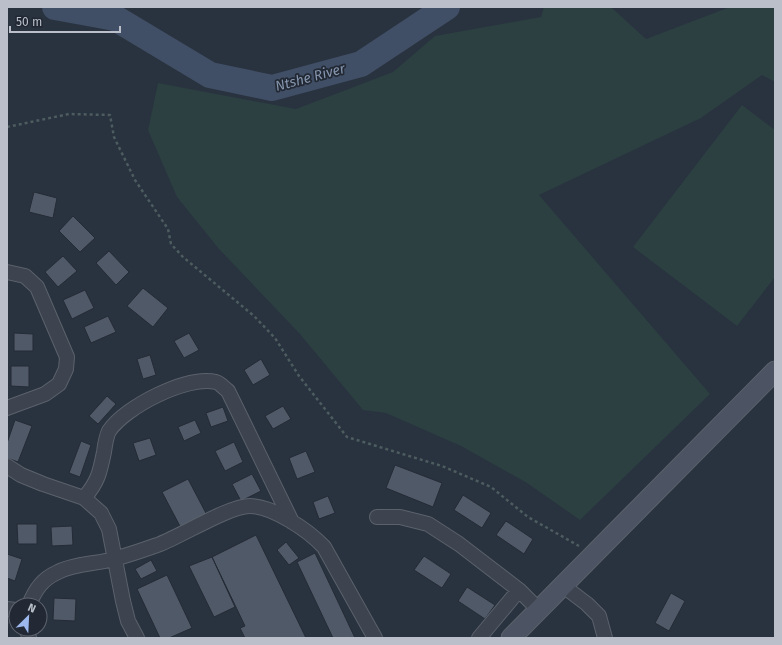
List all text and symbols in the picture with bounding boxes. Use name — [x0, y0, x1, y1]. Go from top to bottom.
scale bar — [10, 8, 120, 34]
text: 50 m — [16, 15, 42, 29]
water label: Ntshe River — [273, 60, 348, 95]
north arrow — [8, 597, 48, 637]
text: N — [26, 601, 38, 616]

